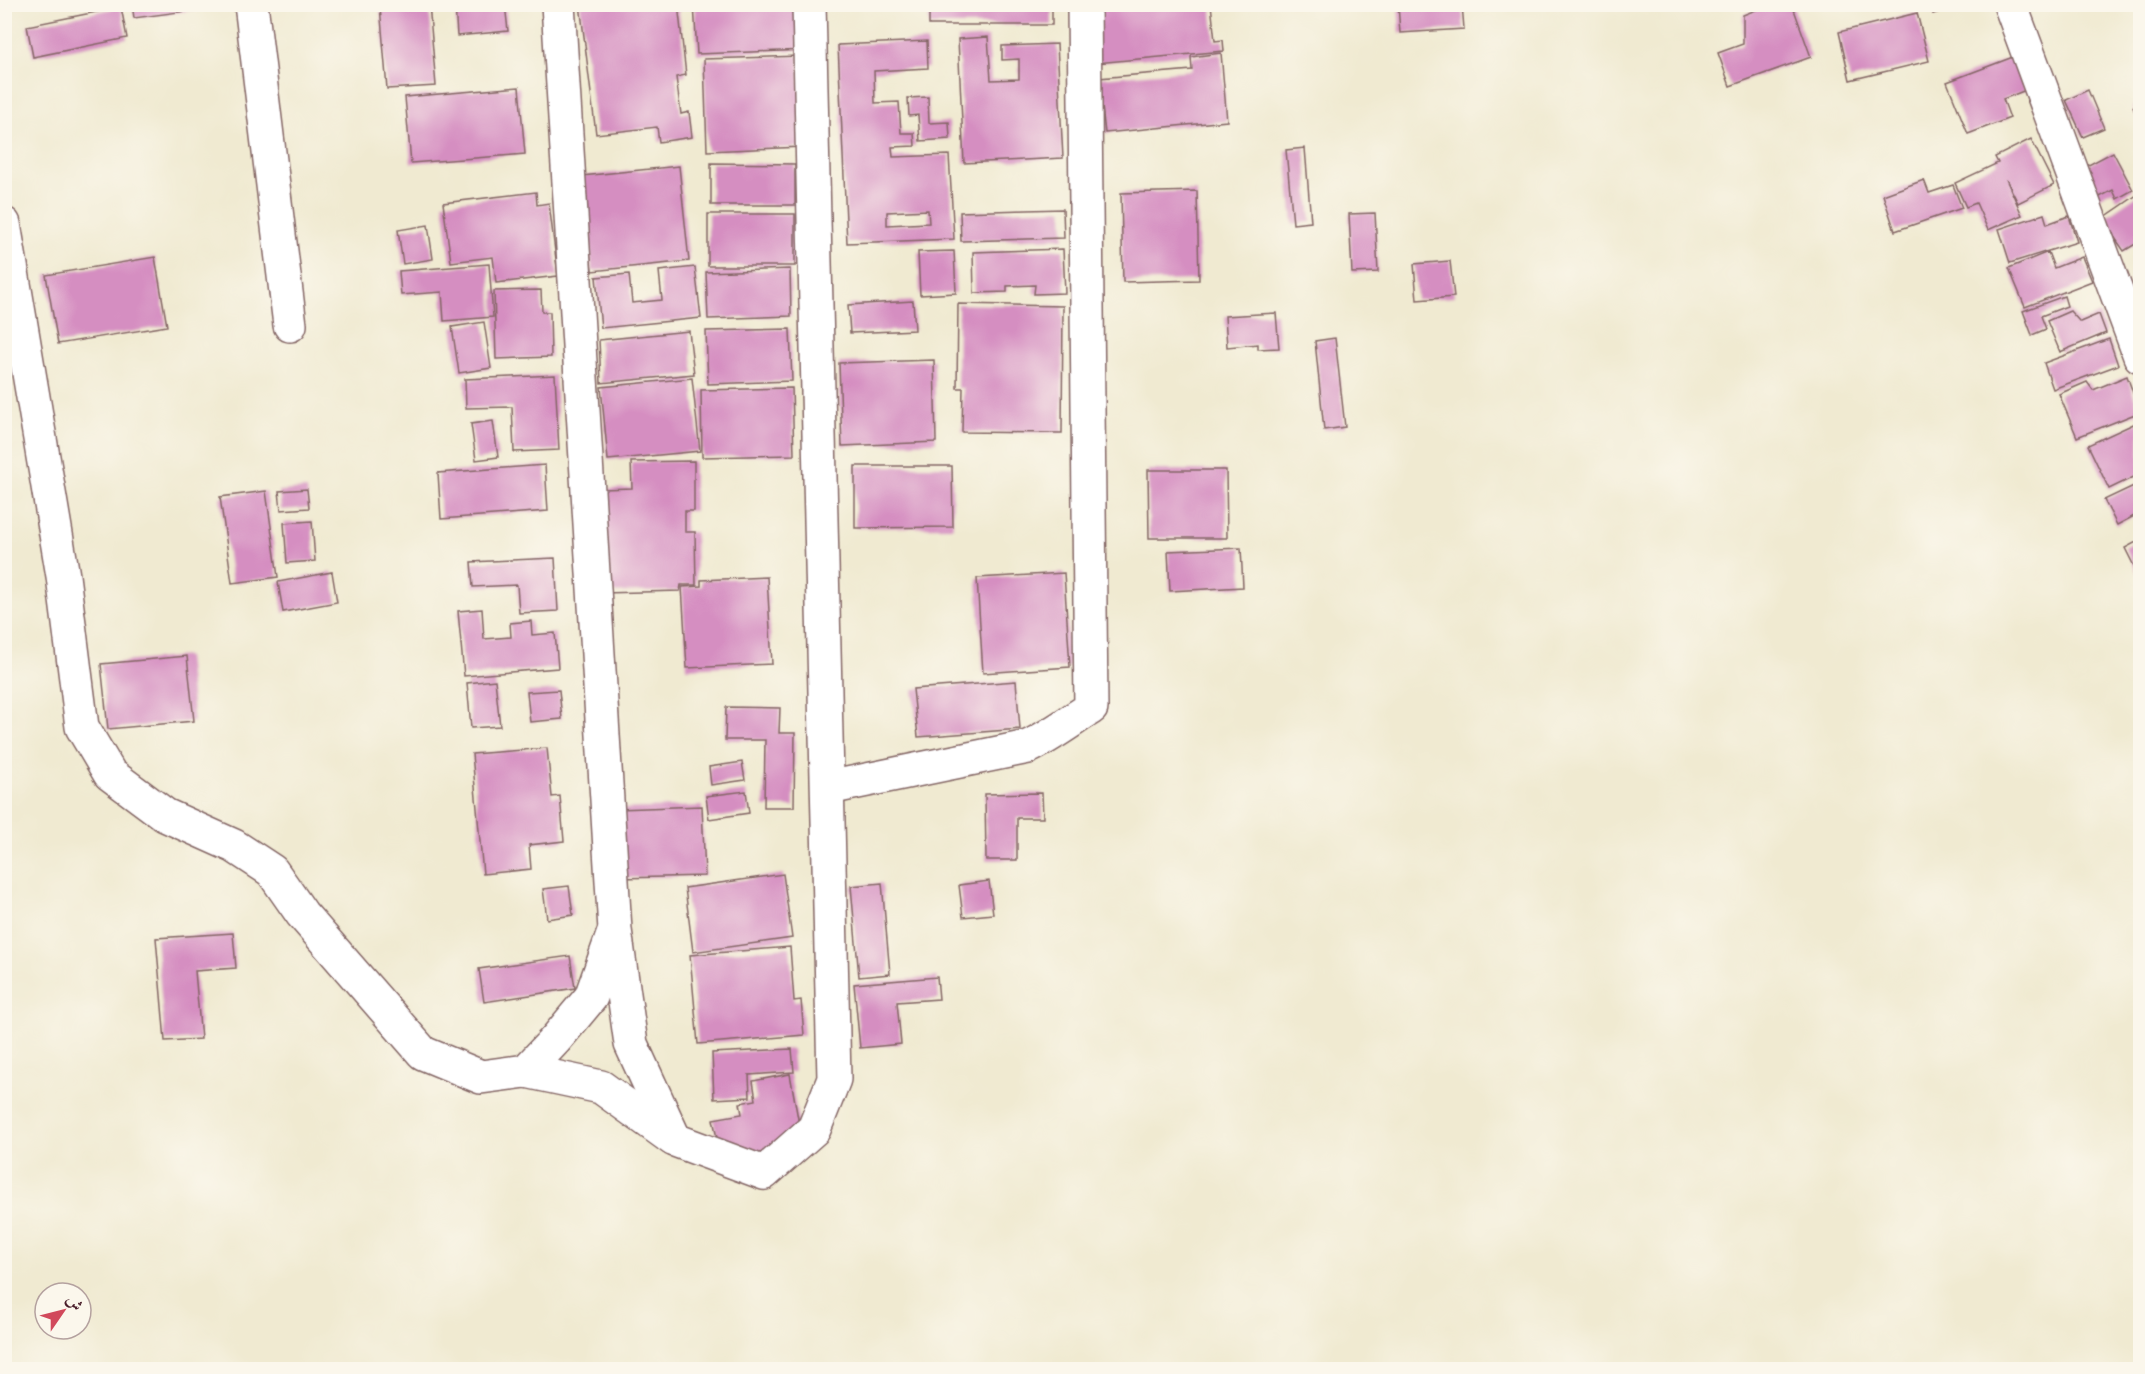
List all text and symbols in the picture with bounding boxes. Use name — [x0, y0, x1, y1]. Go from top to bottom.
north arrow — [33, 1281, 93, 1341]
text: ش — [63, 1290, 88, 1315]

